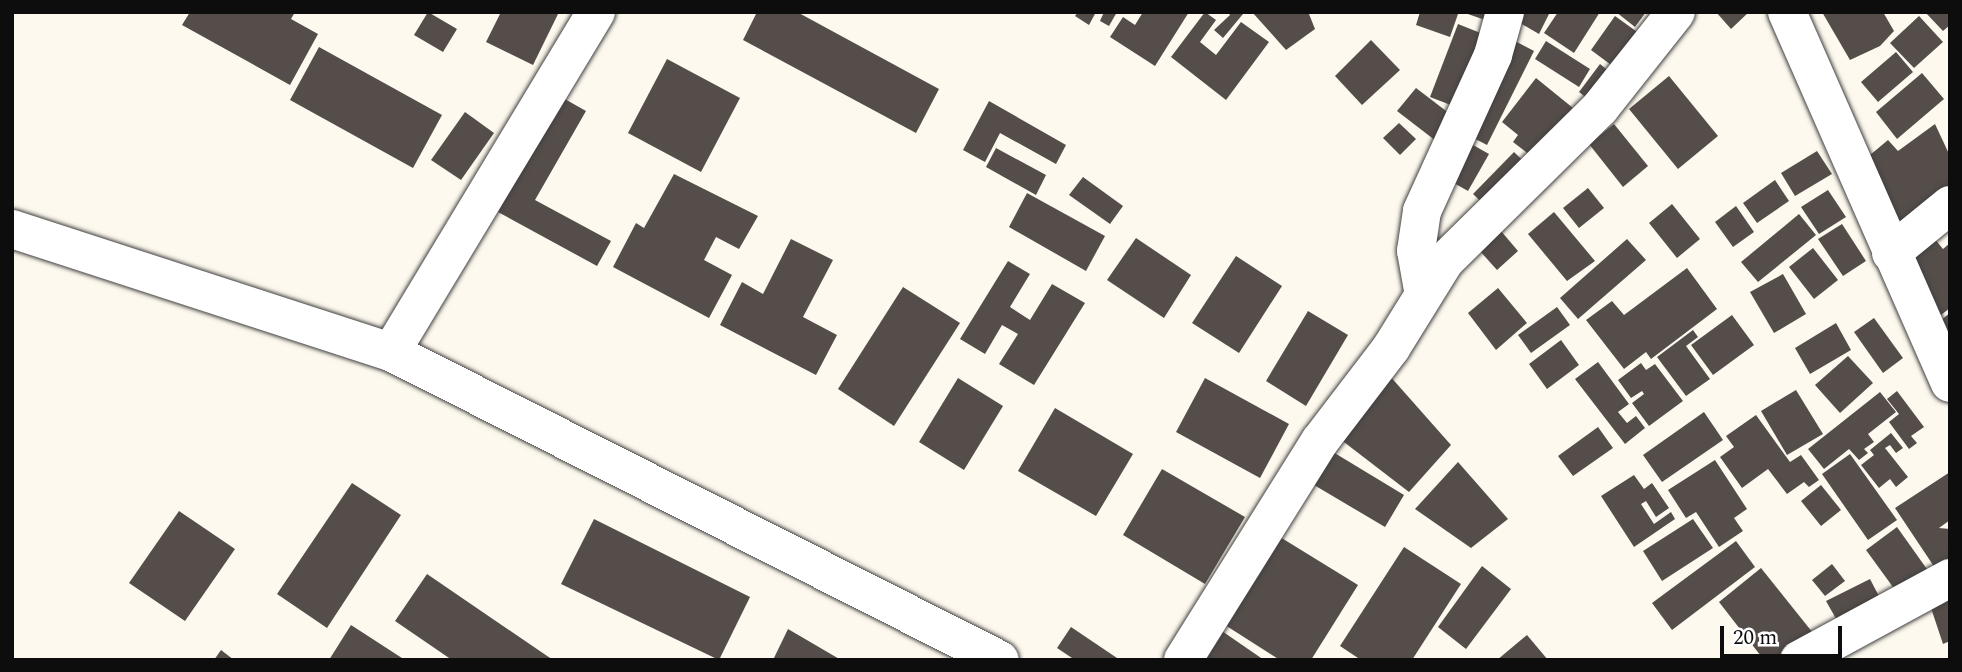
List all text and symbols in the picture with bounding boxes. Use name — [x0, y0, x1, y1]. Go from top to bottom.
scale bar — [1724, 612, 1846, 656]
text: 20 m — [1733, 622, 1777, 654]

